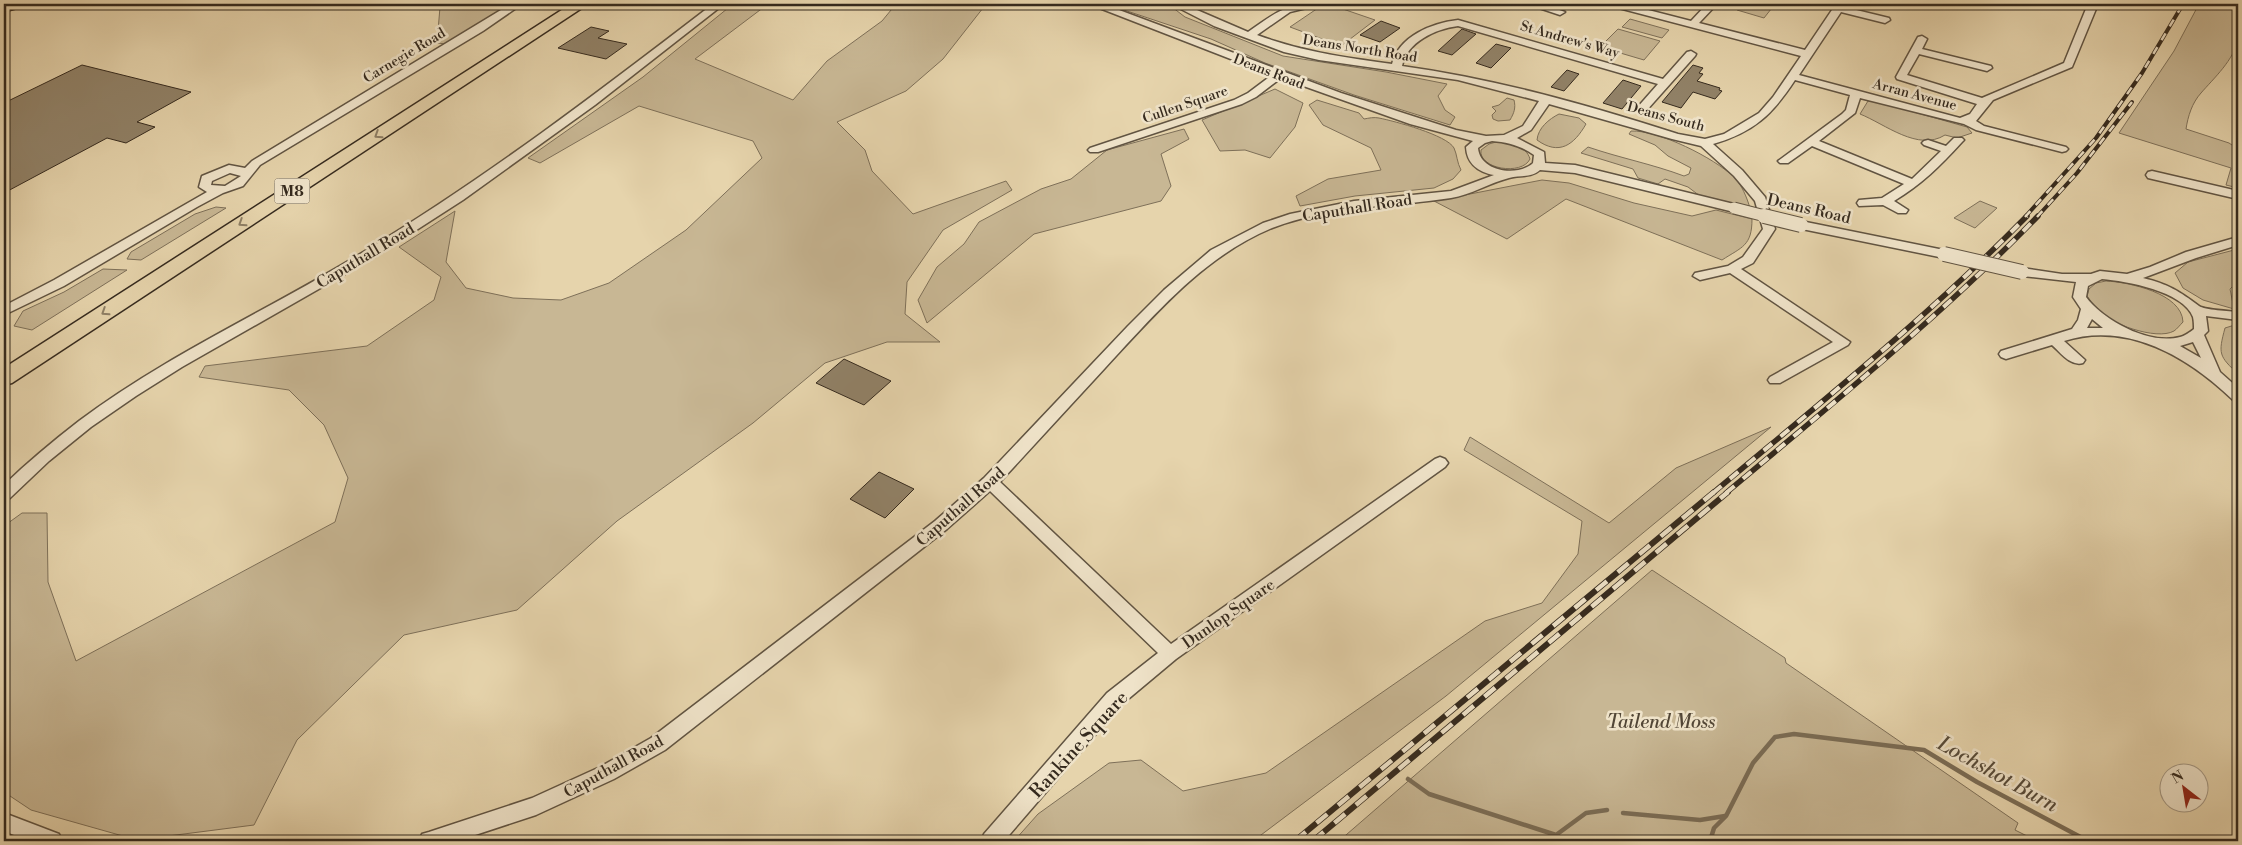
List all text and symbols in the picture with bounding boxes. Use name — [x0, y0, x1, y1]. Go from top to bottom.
street label: St Andrew's Way — [1518, 17, 1621, 63]
street label: Carnegie Road — [360, 24, 449, 87]
street label: Deans North Road — [1301, 31, 1418, 67]
street label: Deans Road — [1230, 50, 1307, 94]
street label: Arran Avenue — [1870, 75, 1959, 115]
street label: Cullen Square — [1140, 82, 1230, 128]
street label: Deans South — [1625, 98, 1707, 136]
one-way arrow — [375, 129, 384, 138]
road number: M8 — [274, 178, 310, 204]
street label: Caputhall Road — [1301, 189, 1413, 227]
street label: Deans Road — [1765, 190, 1853, 228]
one-way arrow — [238, 217, 247, 227]
street label: Caputhall Road — [313, 219, 418, 293]
one-way arrow — [102, 305, 111, 315]
street label: Caputhall Road — [912, 463, 1009, 551]
street label: Dunlop Square — [1178, 575, 1279, 653]
street label: Rankine Square — [1024, 686, 1133, 803]
park label: Tailend Moss — [1607, 710, 1715, 734]
street label: Caputhall Road — [560, 731, 667, 802]
water label: Lochshot Burn — [1932, 731, 2062, 819]
north arrow — [2160, 762, 2210, 812]
text: N — [2168, 767, 2187, 788]

